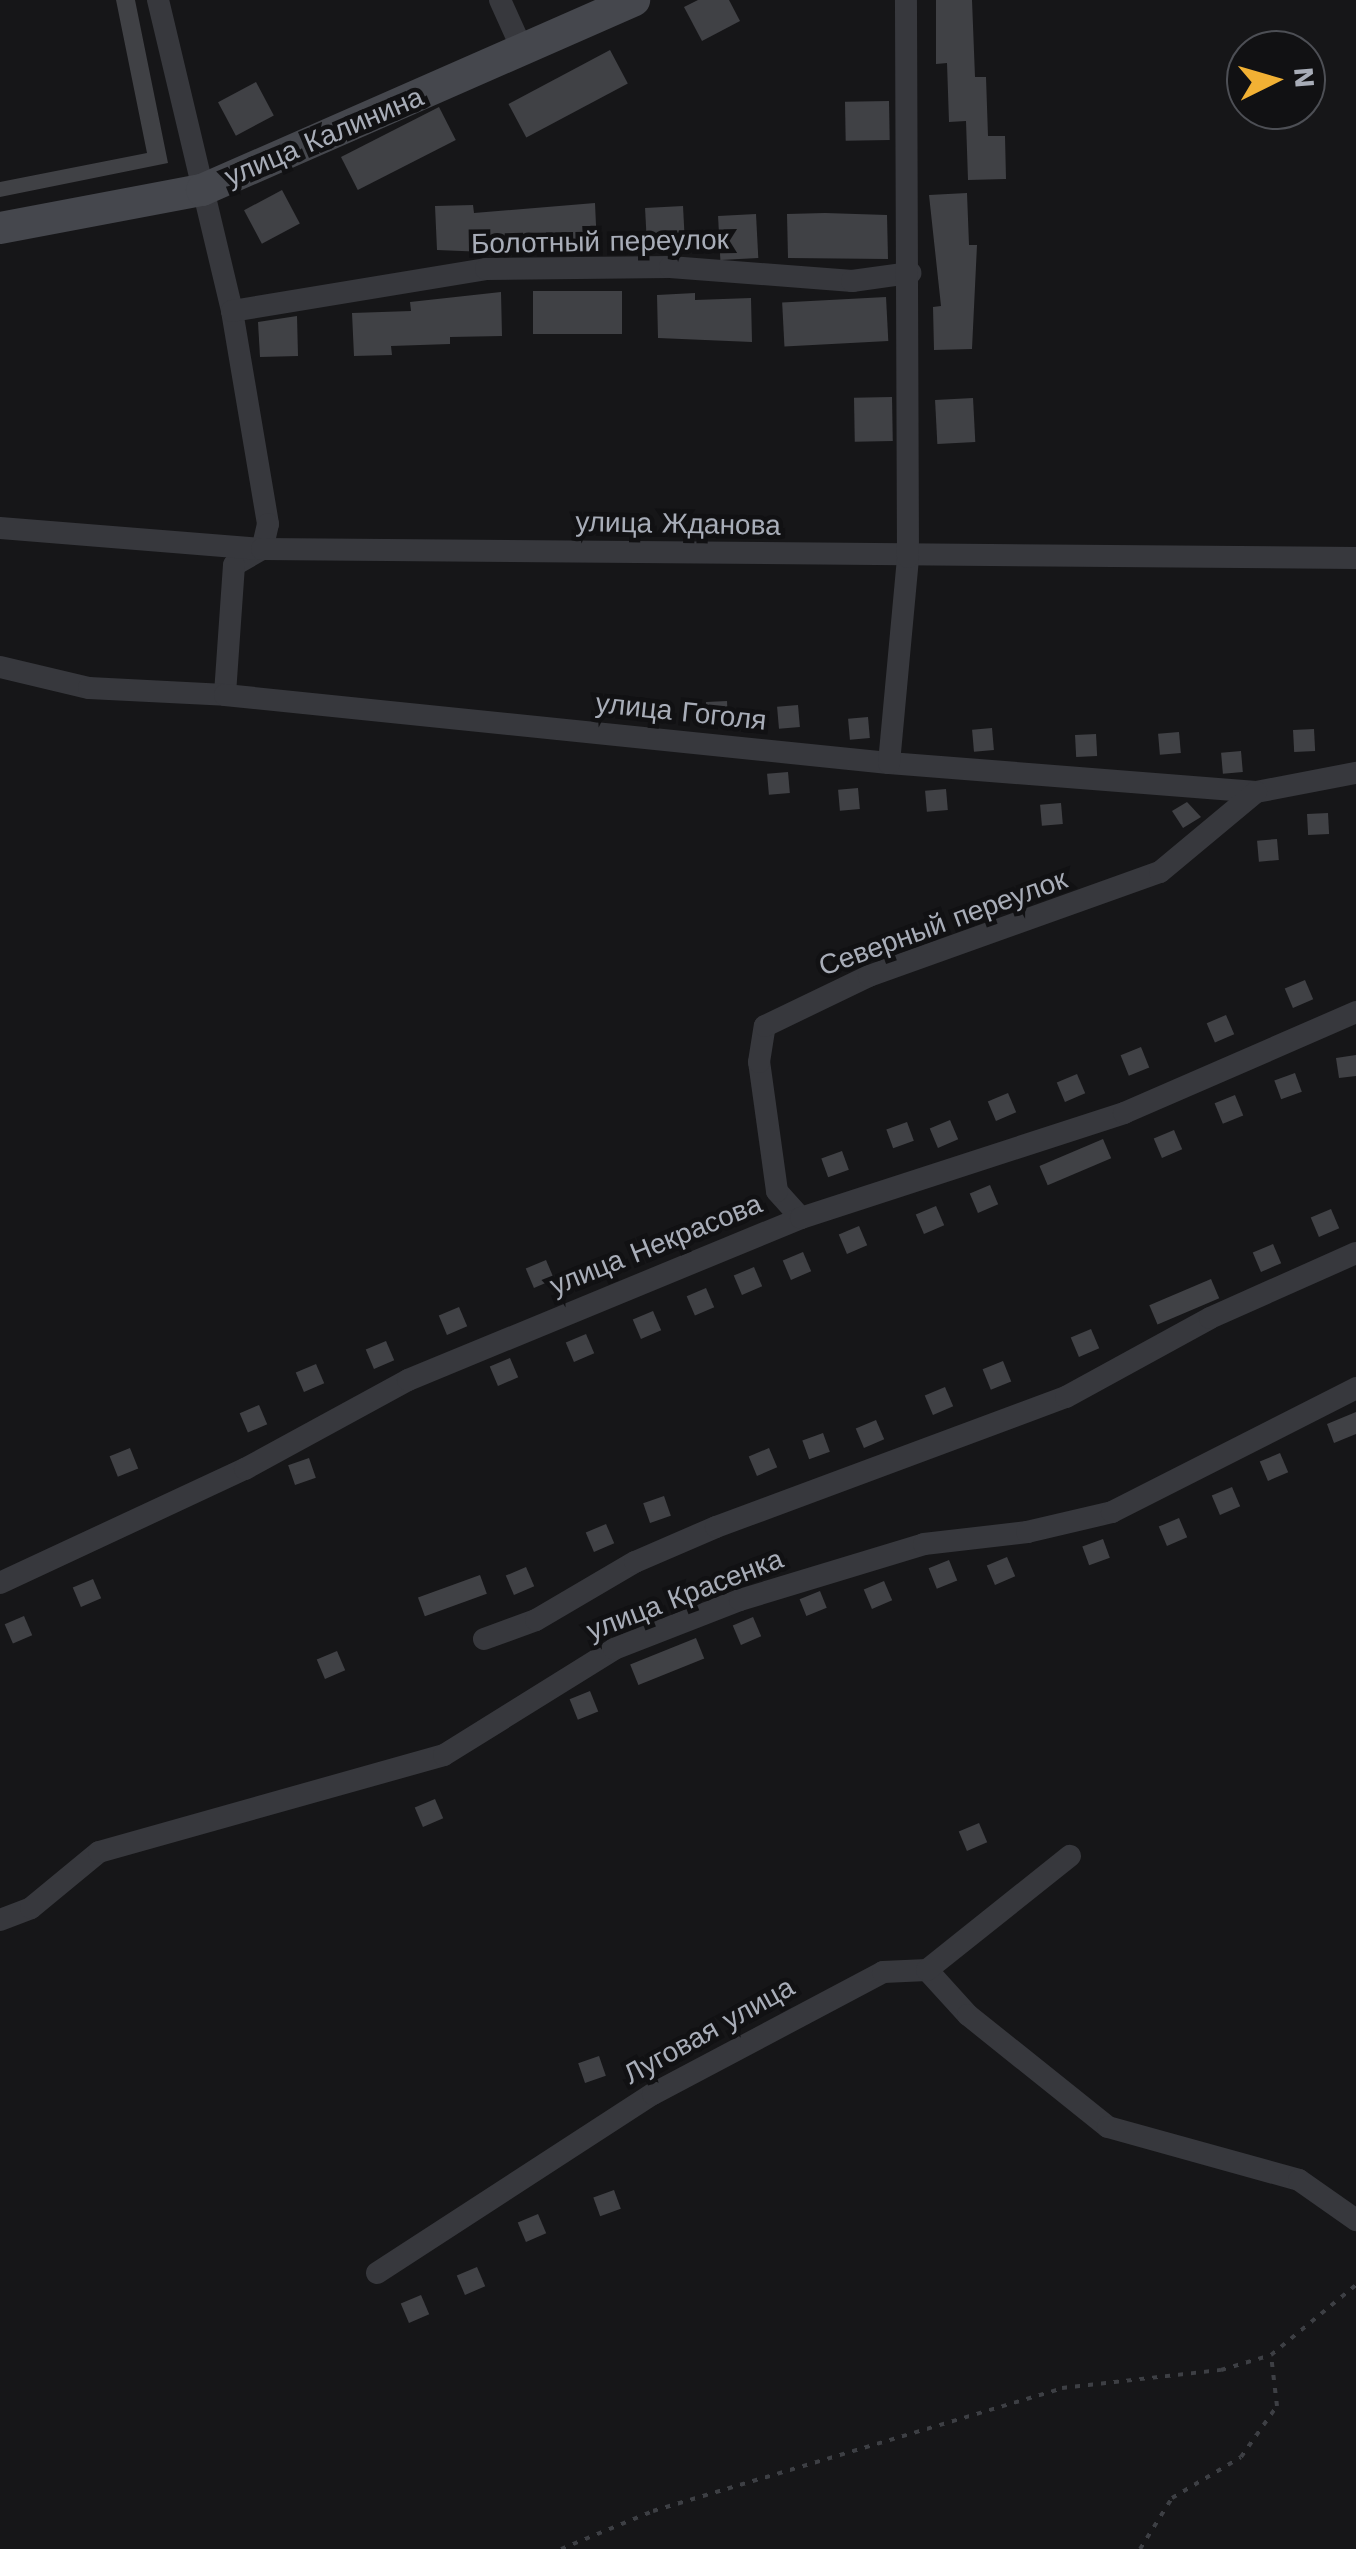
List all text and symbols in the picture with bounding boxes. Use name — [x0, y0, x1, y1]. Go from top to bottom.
north arrow — [1226, 30, 1326, 130]
text: N — [1287, 66, 1322, 89]
street label: улица Калинина — [220, 80, 428, 194]
street label: Болотный переулок — [471, 223, 729, 261]
street label: улица Жданова — [575, 505, 781, 543]
street label: улица Гоголя — [594, 686, 768, 738]
street label: Северный переулок — [814, 862, 1072, 984]
street label: улица Некрасова — [545, 1187, 767, 1303]
street label: улица Красенка — [582, 1542, 788, 1648]
street label: Луговая улица — [618, 1970, 800, 2092]

